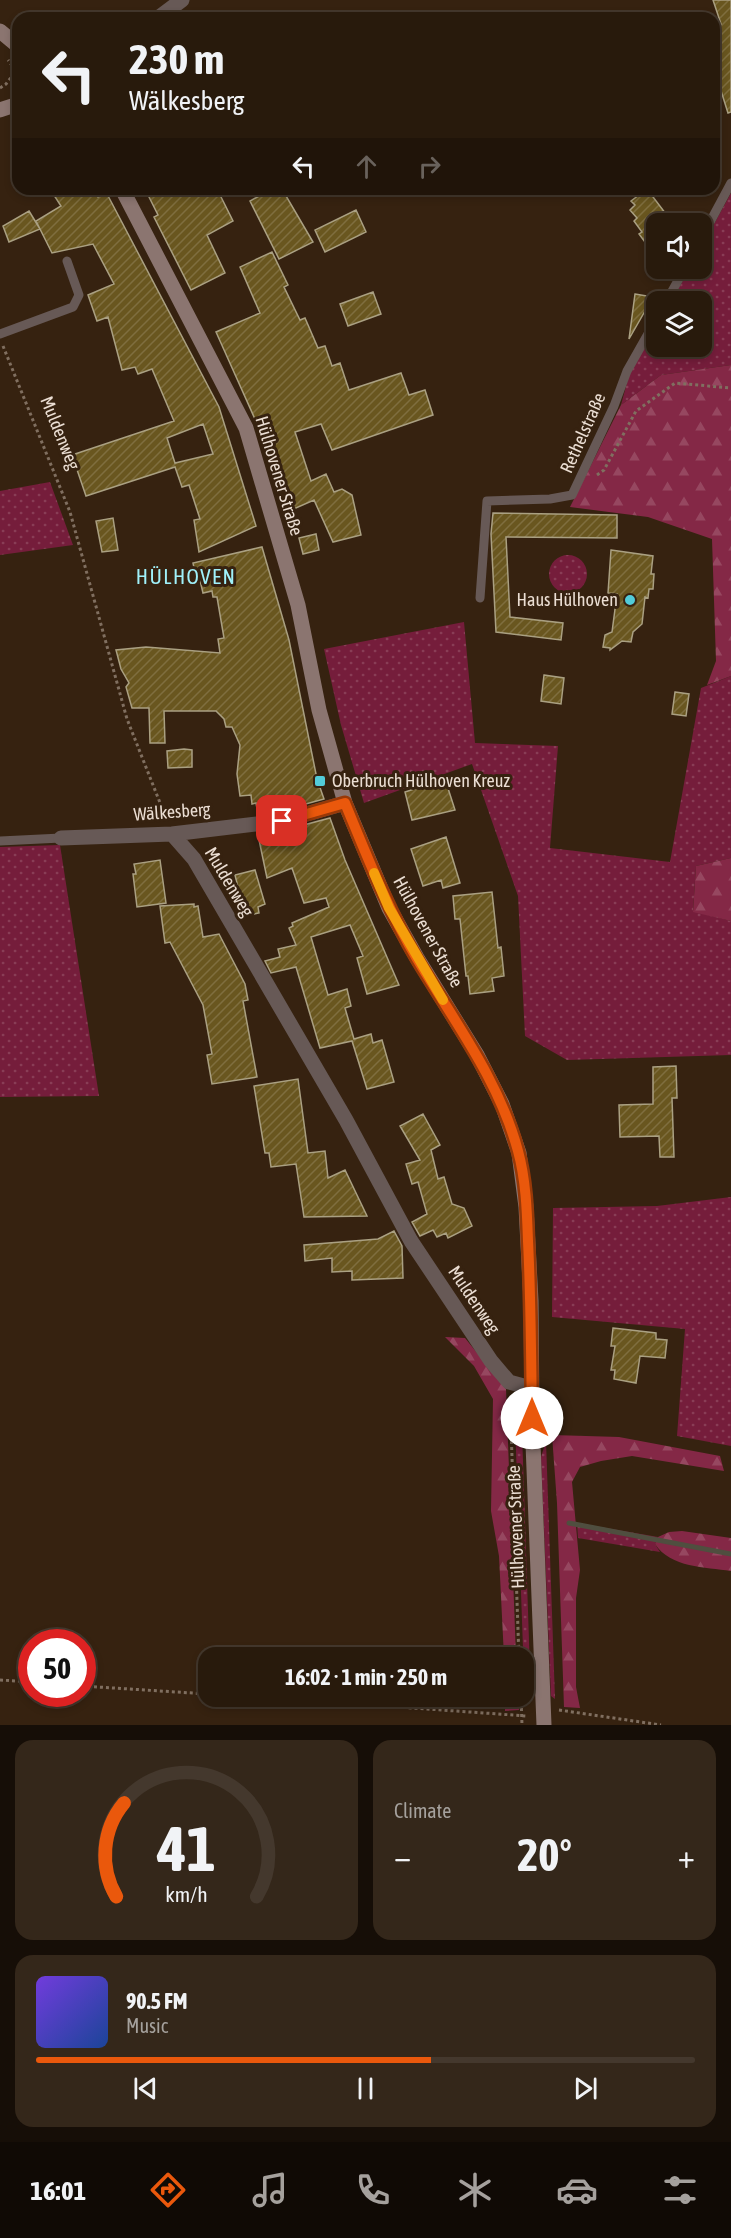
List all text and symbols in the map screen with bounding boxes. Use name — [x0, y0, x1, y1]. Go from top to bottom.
text: 230 m — [129, 35, 224, 83]
icon: left — [30, 36, 108, 114]
text: Wälkesberg — [129, 85, 244, 116]
icon: left — [287, 150, 320, 183]
icon: ahead — [350, 150, 383, 183]
icon: right — [413, 150, 446, 183]
map controls — [646, 213, 712, 357]
button: sound — [646, 213, 712, 279]
button: layers — [646, 291, 712, 357]
street label: Rethelstraße — [556, 389, 610, 476]
street label: Muldenweg — [36, 393, 85, 473]
street label: Hülhovener Straße — [251, 414, 308, 538]
district label: HÜLHOVEN — [136, 564, 236, 588]
place label: Haus Hülhoven — [517, 589, 618, 610]
marker: Haus Hülhoven — [623, 593, 637, 607]
place label: Oberbruch Hülhoven Kreuz — [332, 770, 510, 791]
marker: Oberbruch Hülhoven Kreuz — [313, 774, 327, 788]
pin — [256, 795, 307, 846]
street label: Wälkesberg — [133, 798, 211, 825]
icon: arrive — [265, 804, 298, 837]
street label: Muldenweg — [201, 843, 258, 920]
street label: Hülhovener Straße — [389, 873, 468, 991]
street label: Muldenweg — [444, 1262, 505, 1338]
position arrow — [500, 1386, 564, 1450]
street label: Hülhovener Straße — [503, 1465, 528, 1589]
speed limit sign: 50 — [18, 1629, 96, 1707]
text: 16:02 · 1 min · 250 m — [285, 1664, 447, 1690]
text: Climate — [394, 1799, 451, 1822]
text: 41 — [156, 1813, 216, 1884]
text: 20° — [517, 1829, 572, 1881]
text: − — [394, 1837, 411, 1875]
text: + — [678, 1837, 695, 1875]
text: km/h — [165, 1882, 208, 1907]
text: 90.5 FM — [126, 1988, 188, 2014]
text: Music — [126, 2014, 168, 2037]
icon: previous — [129, 2072, 162, 2105]
icon: pause — [349, 2072, 382, 2105]
icon: next — [569, 2072, 602, 2105]
icon: directions — [147, 2169, 189, 2211]
icon: music — [249, 2169, 291, 2211]
icon: phone — [352, 2169, 394, 2211]
icon: climate — [454, 2169, 496, 2211]
icon: car — [556, 2169, 598, 2211]
icon: filters — [659, 2169, 701, 2211]
text: 16:01 — [30, 2175, 86, 2206]

